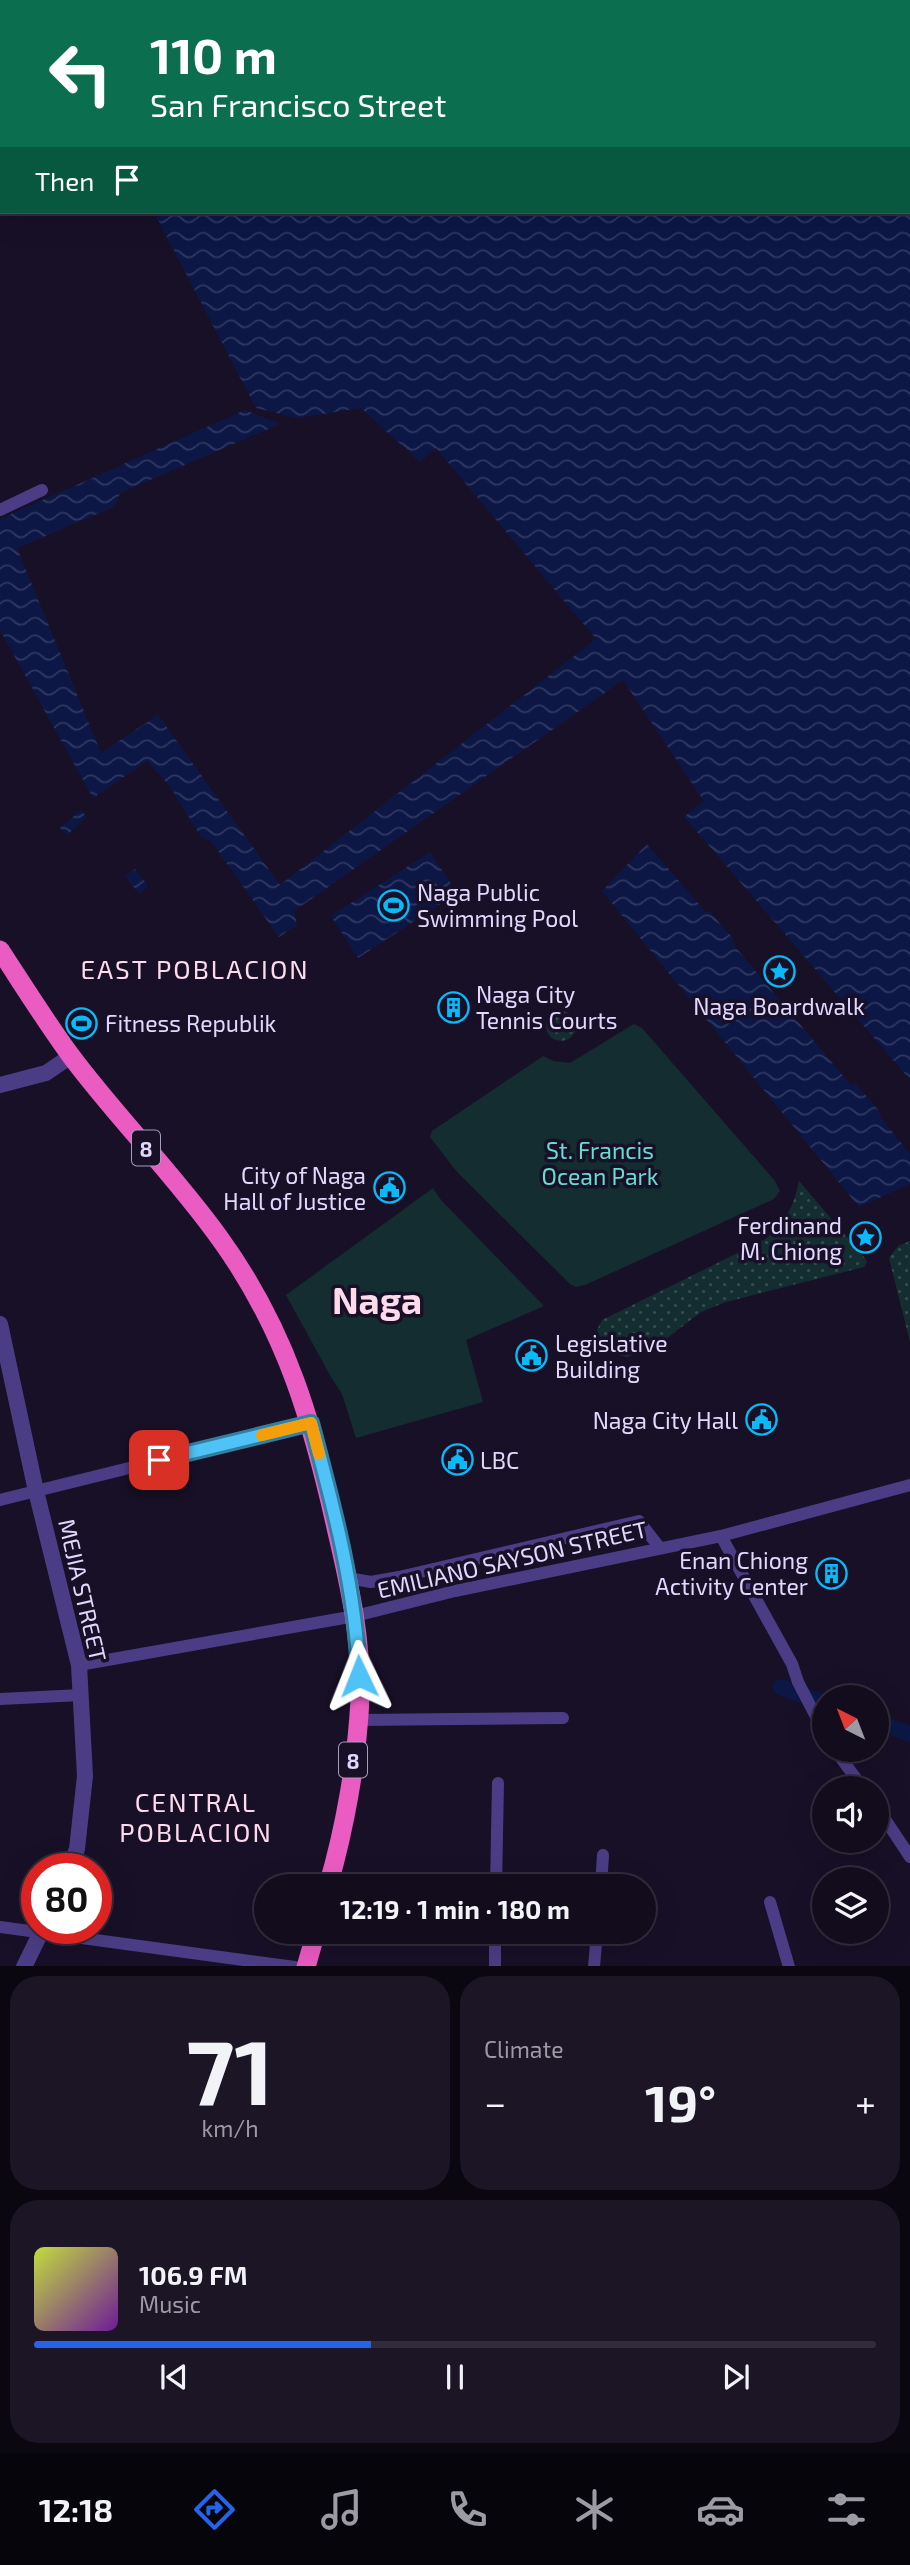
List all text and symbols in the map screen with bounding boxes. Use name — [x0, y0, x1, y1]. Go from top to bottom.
text: 110 m — [150, 25, 277, 84]
icon: left — [35, 28, 126, 119]
text: San Francisco Street — [150, 85, 446, 123]
icon: arrive — [108, 161, 146, 199]
text: Then — [35, 165, 94, 196]
place label: Naga Public Swimming Pool — [417, 878, 578, 932]
sports icon: Naga Public Swimming Pool — [377, 888, 411, 922]
district label: EAST POBLACION — [80, 953, 310, 984]
place icon: Naga Boardwalk — [762, 955, 796, 989]
place label: Naga City Tennis Courts — [476, 980, 617, 1034]
building icon: Naga City Tennis Courts — [436, 990, 470, 1024]
place label: Naga Boardwalk — [693, 992, 865, 1020]
sports icon: Fitness Republik — [65, 1006, 99, 1040]
place label: Fitness Republik — [105, 1009, 277, 1037]
road number: 8 — [132, 1130, 160, 1166]
park label: St. Francis Ocean Park — [542, 1136, 659, 1190]
place label: City of Naga Hall of Justice — [223, 1161, 366, 1215]
public building icon: City of Naga Hall of Justice — [372, 1171, 406, 1205]
place label: Ferdinand M. Chiong — [737, 1211, 842, 1265]
place icon: Ferdinand M. Chiong — [848, 1221, 882, 1255]
district label: Naga — [332, 1277, 422, 1321]
place label: Legislative Building — [555, 1329, 668, 1383]
public building icon: Legislative Building — [515, 1339, 549, 1373]
public building icon: Naga City Hall — [744, 1403, 778, 1437]
place label: Naga City Hall — [593, 1406, 738, 1434]
pin — [129, 1430, 189, 1490]
icon: arrive — [140, 1441, 178, 1479]
public building icon: LBC — [440, 1443, 474, 1477]
place label: LBC — [480, 1446, 519, 1474]
street label: EMILIANO SAYSON STREET — [374, 1514, 650, 1604]
street label: MEJIA STREET — [53, 1516, 113, 1664]
place label: Enan Chiong Activity Center — [655, 1546, 808, 1600]
building icon: Enan Chiong Activity Center — [814, 1556, 848, 1590]
position arrow — [322, 1639, 396, 1713]
north arrow — [812, 1685, 889, 1762]
map controls — [812, 1685, 889, 1944]
road number: 8 — [339, 1742, 367, 1778]
button: sound — [812, 1776, 889, 1853]
district label: CENTRAL POBLACION — [119, 1786, 273, 1847]
speed limit sign: 80 — [21, 1853, 112, 1944]
button: layers — [812, 1867, 889, 1944]
text: 12:19 · 1 min · 180 m — [340, 1893, 570, 1924]
text: 71 — [186, 2014, 274, 2123]
text: Climate — [484, 2035, 564, 2063]
text: 19° — [645, 2070, 716, 2132]
text: − — [484, 2079, 506, 2125]
text: + — [855, 2079, 876, 2125]
text: km/h — [201, 2114, 259, 2142]
text: 106.9 FM — [139, 2259, 248, 2290]
text: Music — [139, 2290, 201, 2318]
icon: previous — [155, 2358, 193, 2396]
icon: pause — [436, 2358, 474, 2396]
icon: next — [717, 2358, 755, 2396]
icon: directions — [190, 2485, 239, 2534]
icon: music — [317, 2485, 366, 2534]
icon: phone — [443, 2485, 492, 2534]
icon: climate — [570, 2485, 619, 2534]
icon: car — [696, 2485, 745, 2534]
icon: filters — [822, 2485, 871, 2534]
text: 12:18 — [39, 2490, 113, 2528]

